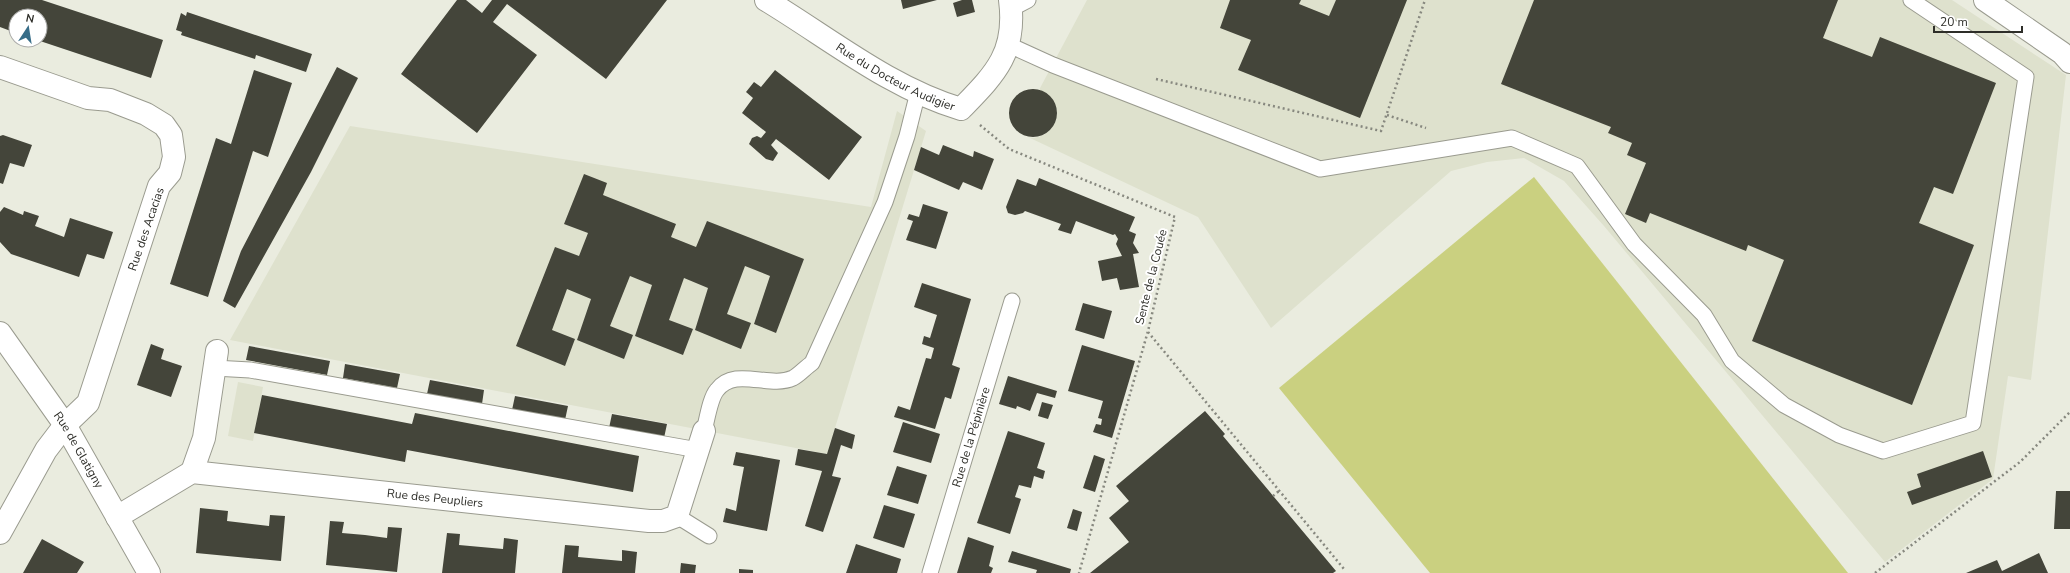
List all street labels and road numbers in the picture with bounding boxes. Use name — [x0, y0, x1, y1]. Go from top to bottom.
street label: Rue du Docteur Audigier — [833, 39, 958, 115]
street label: Rue des Acacias — [124, 185, 168, 273]
street label: Sente de la Couée — [1131, 228, 1171, 326]
street label: Rue de la Pépinière — [948, 385, 994, 489]
street label: Rue de Glatigny — [50, 408, 108, 492]
street label: Rue des Peupliers — [386, 485, 484, 511]

